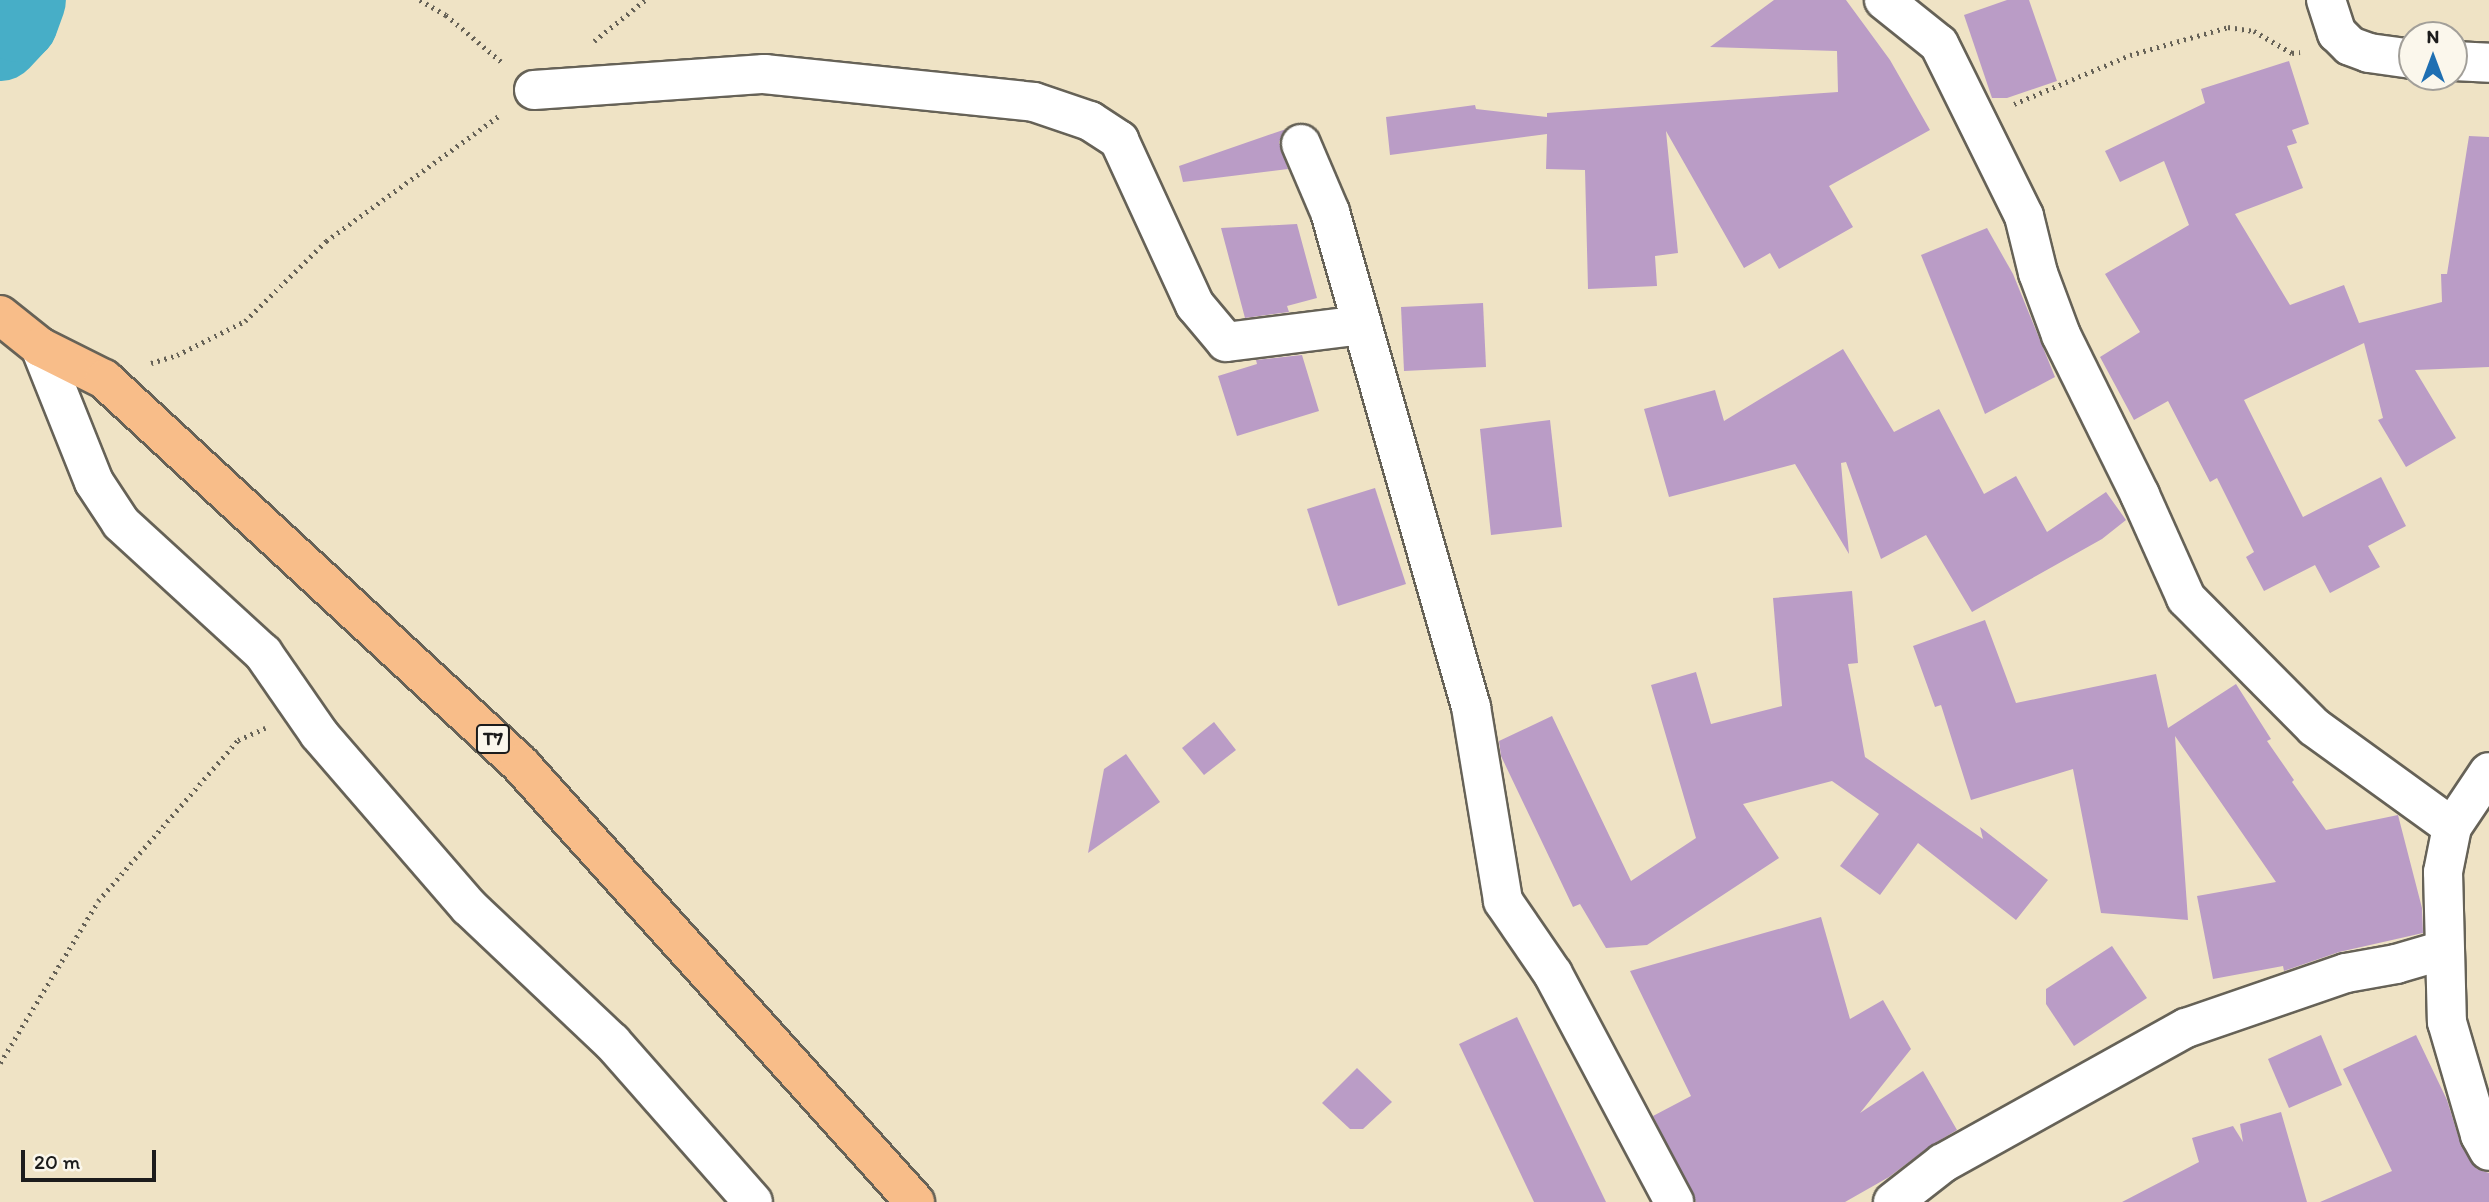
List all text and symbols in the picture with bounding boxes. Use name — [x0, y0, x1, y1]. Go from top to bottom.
north arrow — [2398, 21, 2468, 91]
text: N — [2427, 25, 2439, 48]
road number: T7 — [476, 724, 510, 754]
scale bar — [24, 1136, 159, 1180]
text: 20 m — [34, 1149, 80, 1174]

